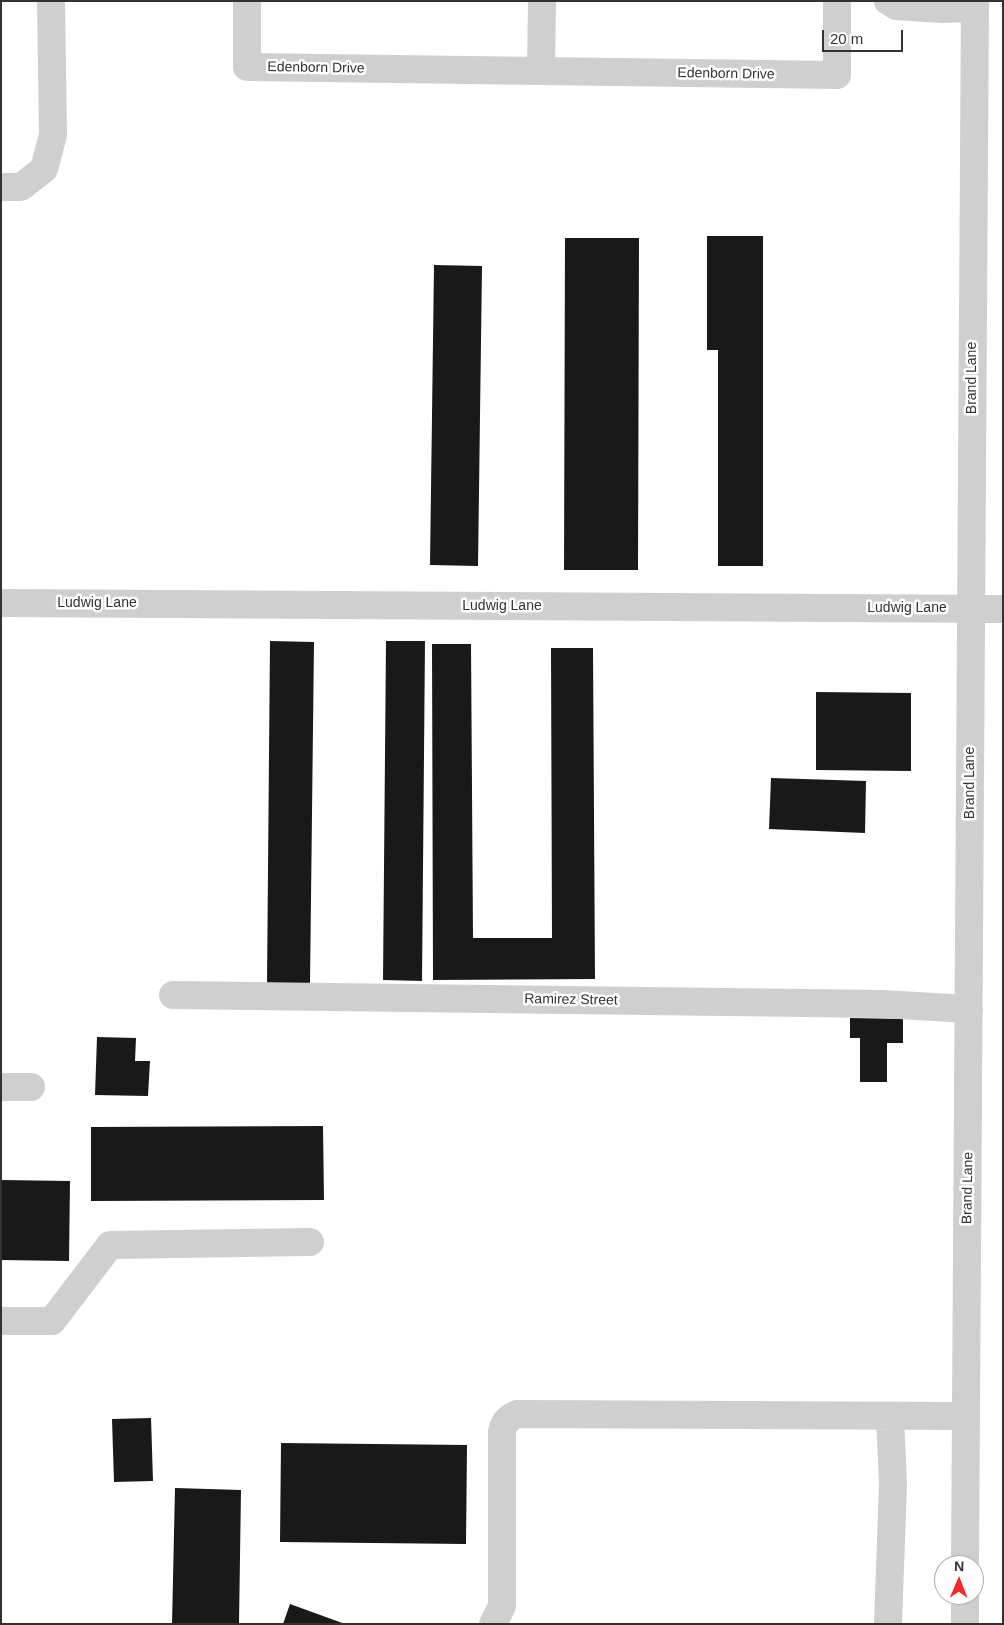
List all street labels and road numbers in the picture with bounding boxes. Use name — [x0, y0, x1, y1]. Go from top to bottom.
street label: Edenborn Drive — [267, 59, 365, 77]
street label: Edenborn Drive — [677, 65, 775, 83]
street label: Brand Lane — [964, 342, 980, 414]
street label: Ludwig Lane — [57, 595, 137, 611]
street label: Ludwig Lane — [462, 598, 542, 614]
street label: Ludwig Lane — [867, 600, 947, 616]
street label: Brand Lane — [962, 747, 978, 819]
street label: Ramirez Street — [524, 991, 618, 1009]
street label: Brand Lane — [959, 1152, 977, 1224]

